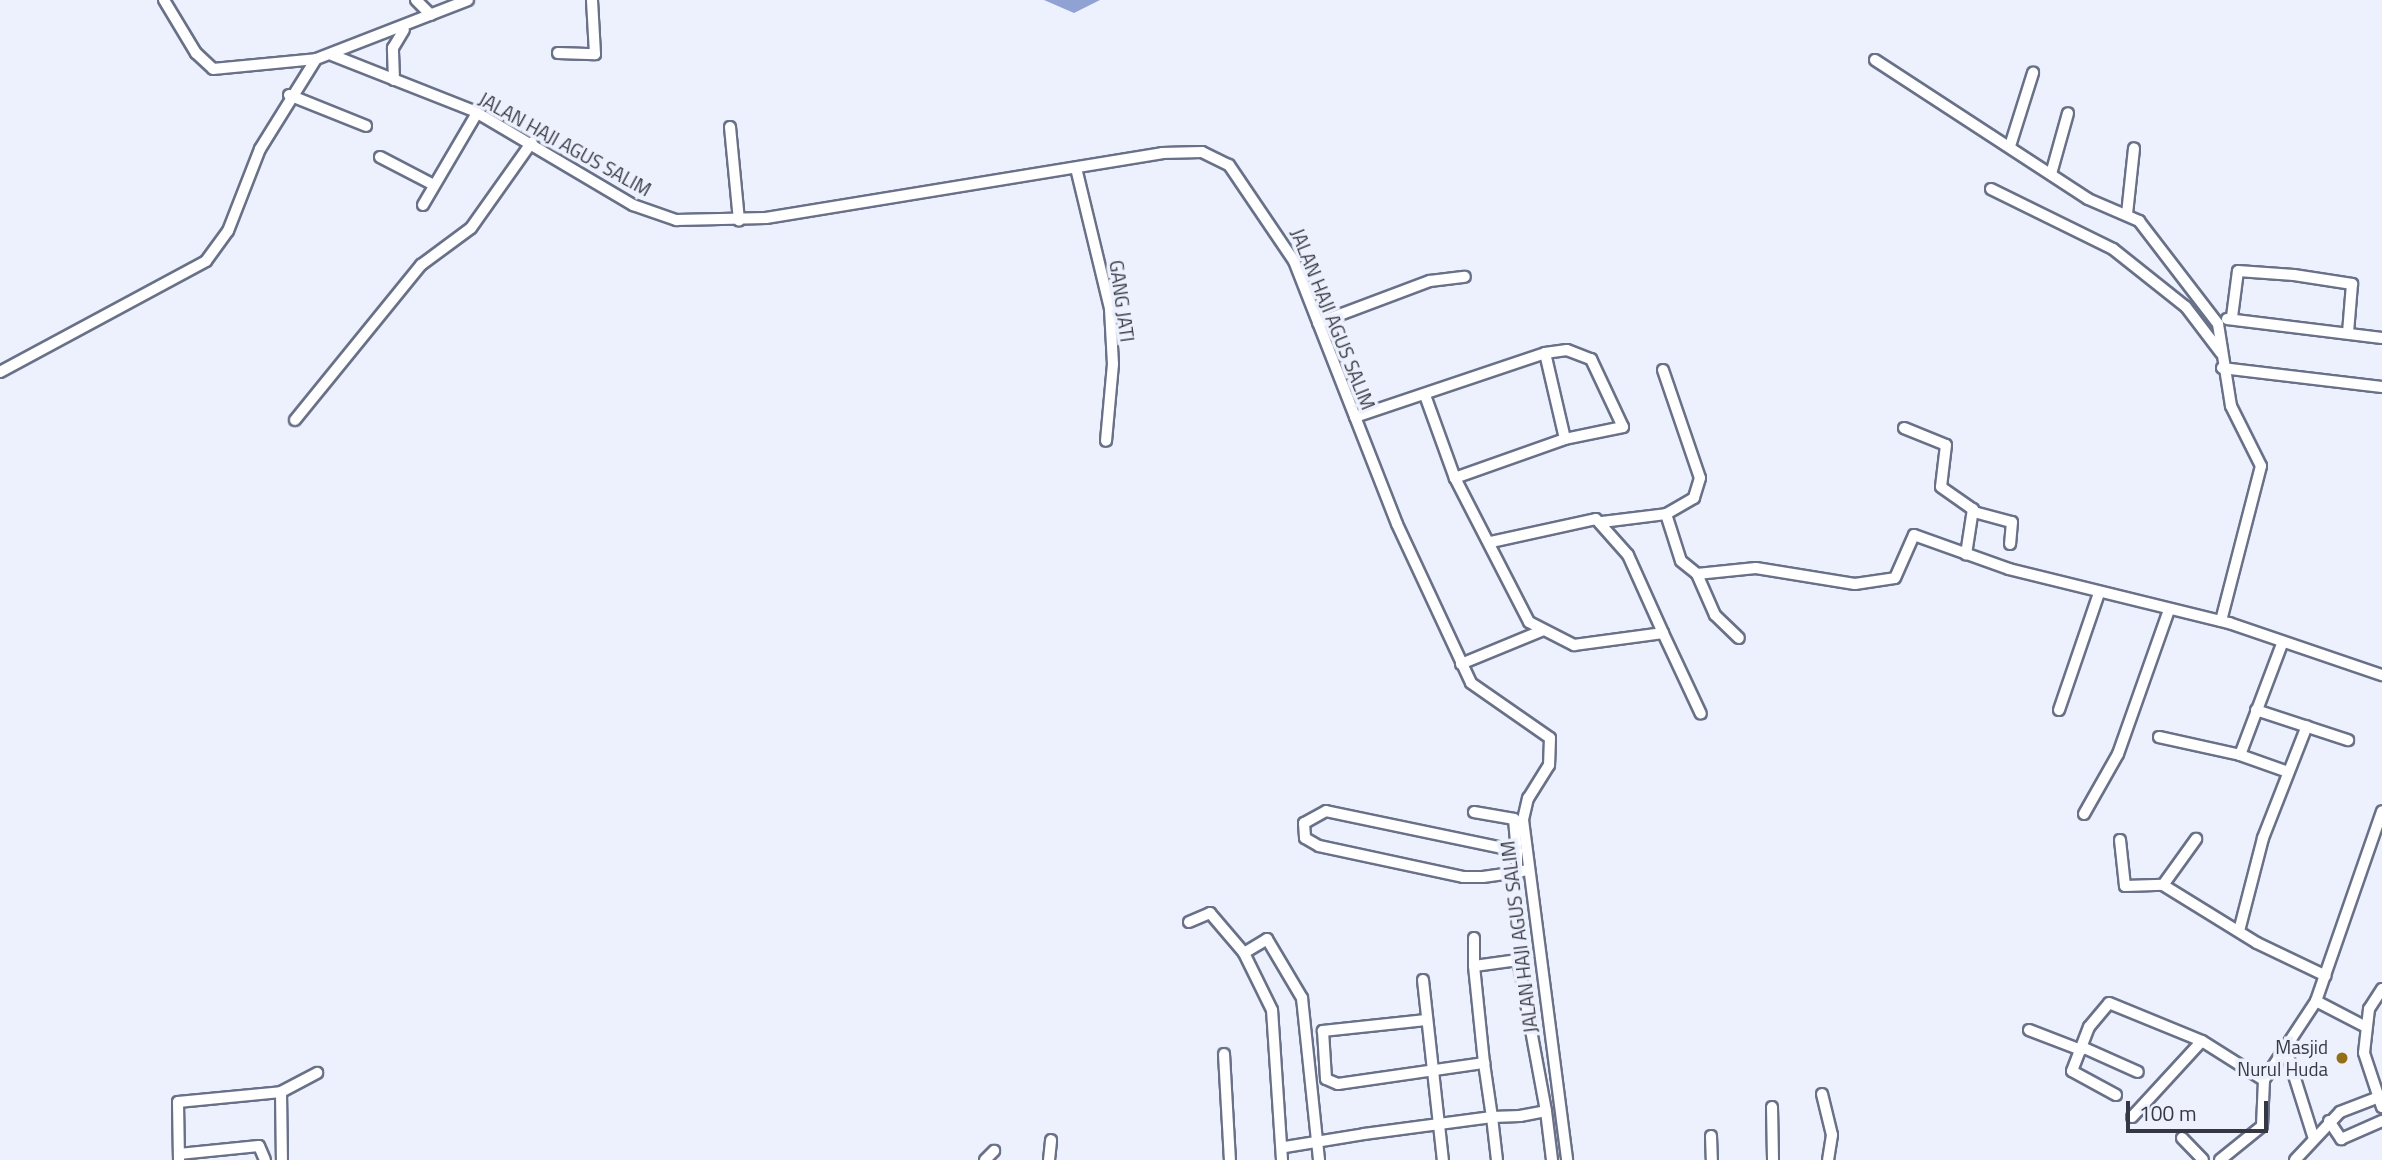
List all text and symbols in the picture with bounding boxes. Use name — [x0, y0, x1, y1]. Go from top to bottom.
street label: JALAN HAJI AGUS SALIM — [475, 87, 655, 201]
street label: JALAN HAJI AGUS SALIM — [1286, 225, 1380, 413]
street label: GANG JATI — [1105, 259, 1139, 343]
street label: JALAN HAJI AGUS SALIM — [1496, 840, 1542, 1034]
place label: Masjid Nurul Huda — [2237, 1036, 2328, 1080]
marker: Masjid Nurul Huda — [2334, 1050, 2350, 1066]
scale bar — [2130, 1086, 2272, 1130]
text: 100 m — [2139, 1097, 2196, 1129]

